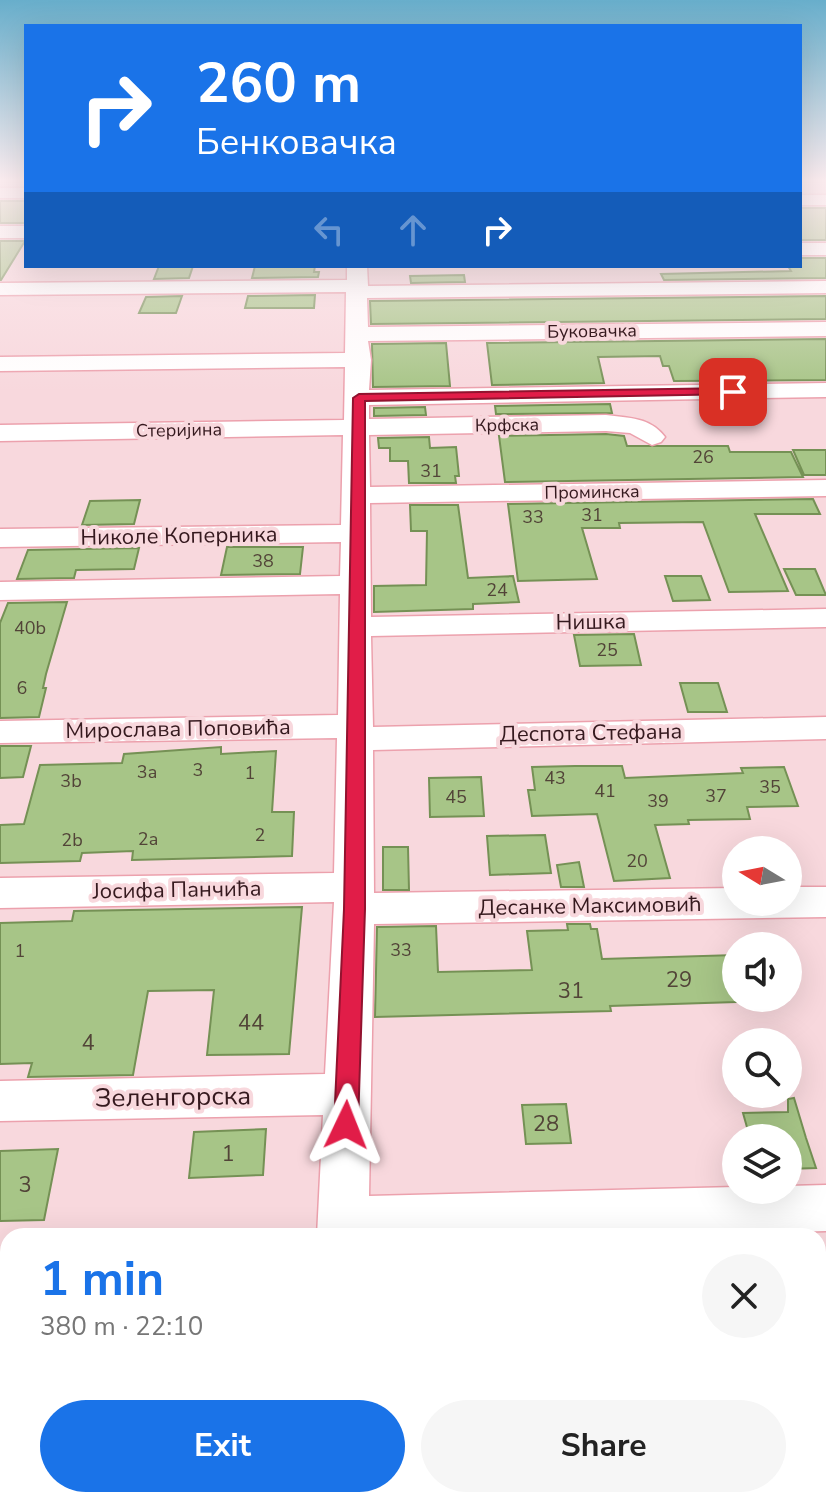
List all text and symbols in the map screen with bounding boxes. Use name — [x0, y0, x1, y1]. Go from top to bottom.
text: 260 m — [196, 45, 361, 122]
icon: right — [64, 56, 168, 160]
text: Бенковачка — [196, 118, 397, 167]
icon: left — [307, 208, 351, 252]
icon: ahead — [391, 208, 435, 252]
icon: right — [475, 208, 519, 252]
street label: Буковачка — [547, 318, 637, 344]
pin — [699, 358, 767, 426]
icon: arrive — [711, 370, 755, 414]
street label: Крфска — [475, 412, 539, 438]
street label: Стеријина — [136, 417, 222, 443]
house number: 26 — [692, 445, 714, 469]
house number: 31 — [420, 459, 442, 483]
street label: Проминска — [544, 479, 640, 505]
house number: 31 — [581, 503, 603, 527]
house number: 33 — [522, 505, 544, 529]
street label: Николе Коперника — [80, 519, 278, 553]
house number: 38 — [252, 549, 274, 573]
house number: 24 — [486, 578, 508, 602]
street label: Нишка — [555, 606, 627, 638]
house number: 40b — [14, 616, 46, 640]
house number: 25 — [596, 638, 618, 662]
house number: 6 — [17, 676, 27, 700]
street label: Мирослава Поповића — [65, 712, 291, 746]
street label: Деспота Стефана — [499, 716, 683, 750]
house number: 3 — [193, 758, 203, 782]
house number: 3a — [137, 760, 157, 784]
house number: 1 — [245, 761, 255, 785]
house number: 43 — [544, 766, 566, 790]
house number: 3b — [60, 769, 82, 793]
house number: 35 — [759, 775, 781, 799]
house number: 41 — [594, 779, 616, 803]
house number: 37 — [705, 784, 727, 808]
house number: 45 — [445, 785, 467, 809]
house number: 39 — [647, 789, 669, 813]
house number: 2 — [255, 823, 265, 847]
house number: 2a — [138, 827, 158, 851]
house number: 2b — [61, 828, 83, 852]
north arrow — [722, 836, 802, 916]
map controls — [722, 836, 802, 1204]
house number: 20 — [626, 849, 648, 873]
street label: Јосифа Панчића — [91, 874, 262, 906]
street label: Десанке Максимовић — [478, 889, 702, 923]
button: sound — [722, 932, 802, 1012]
house number: 33 — [390, 938, 412, 962]
house number: 1 — [15, 939, 25, 963]
house number: 29 — [666, 965, 692, 995]
house number: 31 — [558, 976, 584, 1006]
house number: 44 — [238, 1008, 264, 1038]
house number: 4 — [81, 1028, 95, 1058]
button: search — [722, 1028, 802, 1108]
street label: Зеленгорска — [94, 1078, 252, 1116]
position arrow — [304, 1083, 388, 1167]
house number: 28 — [533, 1109, 559, 1139]
button: layers — [722, 1124, 802, 1204]
house number: 1 — [221, 1139, 235, 1169]
house number: 3 — [18, 1170, 32, 1200]
text: 1 min — [40, 1246, 164, 1312]
button: close — [702, 1254, 786, 1338]
text: 380 m · 22:10 — [40, 1309, 203, 1344]
button: Exit — [40, 1400, 405, 1492]
button: Share — [421, 1400, 786, 1492]

